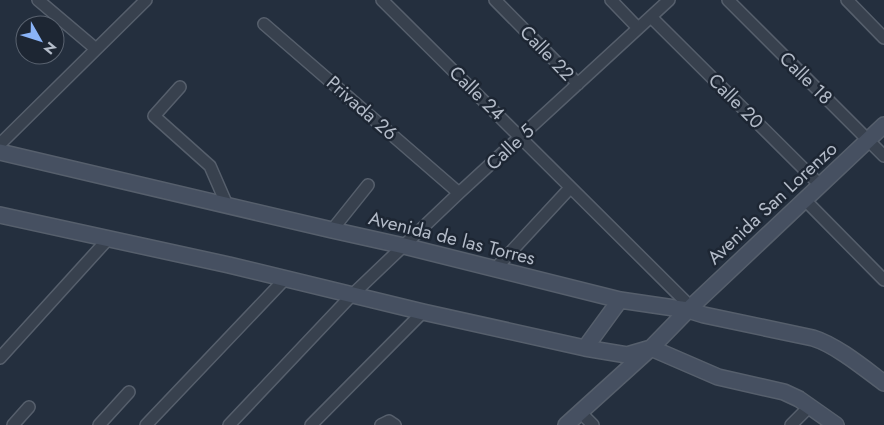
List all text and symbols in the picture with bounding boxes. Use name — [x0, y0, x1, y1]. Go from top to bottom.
north arrow — [15, 15, 65, 65]
street label: Calle 22 — [514, 19, 580, 87]
text: N — [39, 38, 61, 59]
street label: Calle 18 — [773, 45, 839, 111]
street label: Calle 24 — [443, 60, 511, 126]
street label: Calle 20 — [702, 67, 770, 135]
street label: Privada 26 — [321, 69, 403, 147]
street label: Calle 5 — [480, 118, 540, 176]
street label: Avenida San Lorenzo — [701, 135, 843, 271]
street label: Avenida de las Torres — [366, 204, 538, 272]

